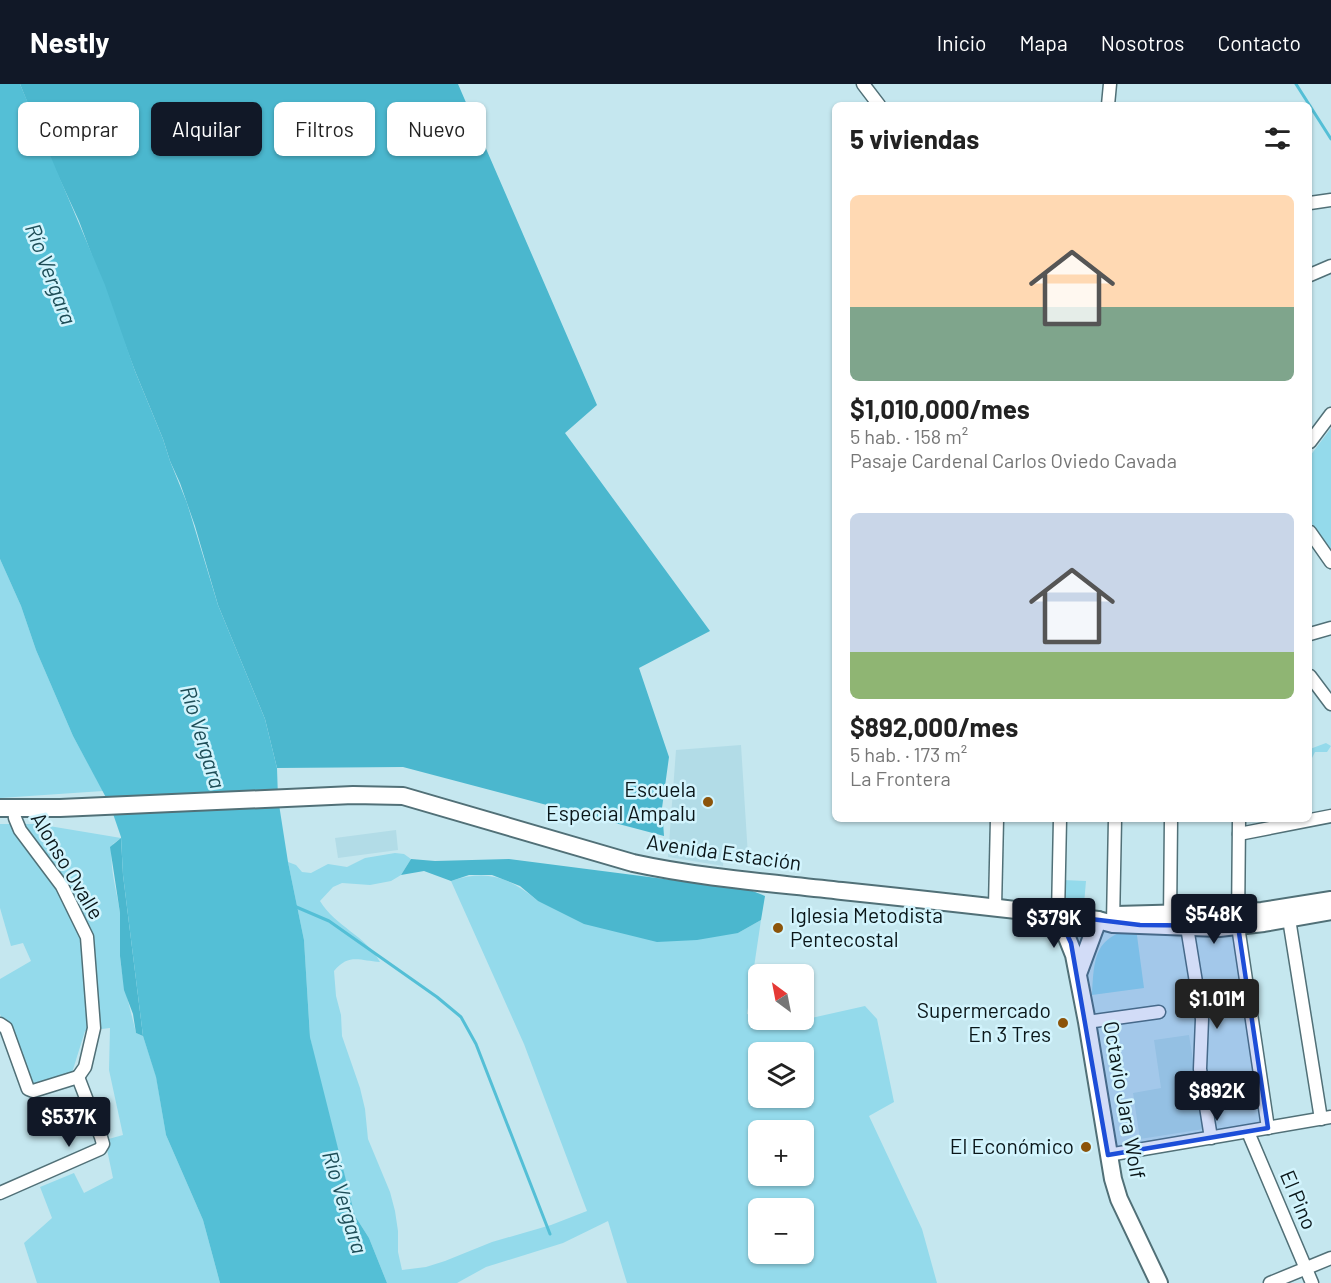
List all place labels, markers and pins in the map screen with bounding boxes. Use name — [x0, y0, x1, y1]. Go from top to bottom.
place label: Escuela Especial Ampalu — [546, 776, 696, 825]
marker: Escuela Especial Ampalu — [701, 795, 715, 809]
pin: $548K — [1172, 894, 1256, 945]
pin: $379K — [1012, 898, 1096, 949]
place label: Iglesia Metodista Pentecostal — [790, 902, 943, 951]
marker: Iglesia Metodista Pentecostal — [771, 921, 785, 935]
pin: $1.01M — [1168, 979, 1266, 1030]
place label: Supermercado En 3 Tres — [917, 997, 1051, 1046]
marker: Supermercado En 3 Tres — [1056, 1016, 1070, 1030]
pin: $892K — [1175, 1071, 1259, 1122]
pin: $537K — [27, 1097, 111, 1148]
place label: El Económico — [950, 1133, 1074, 1158]
marker: El Económico — [1079, 1140, 1093, 1154]

